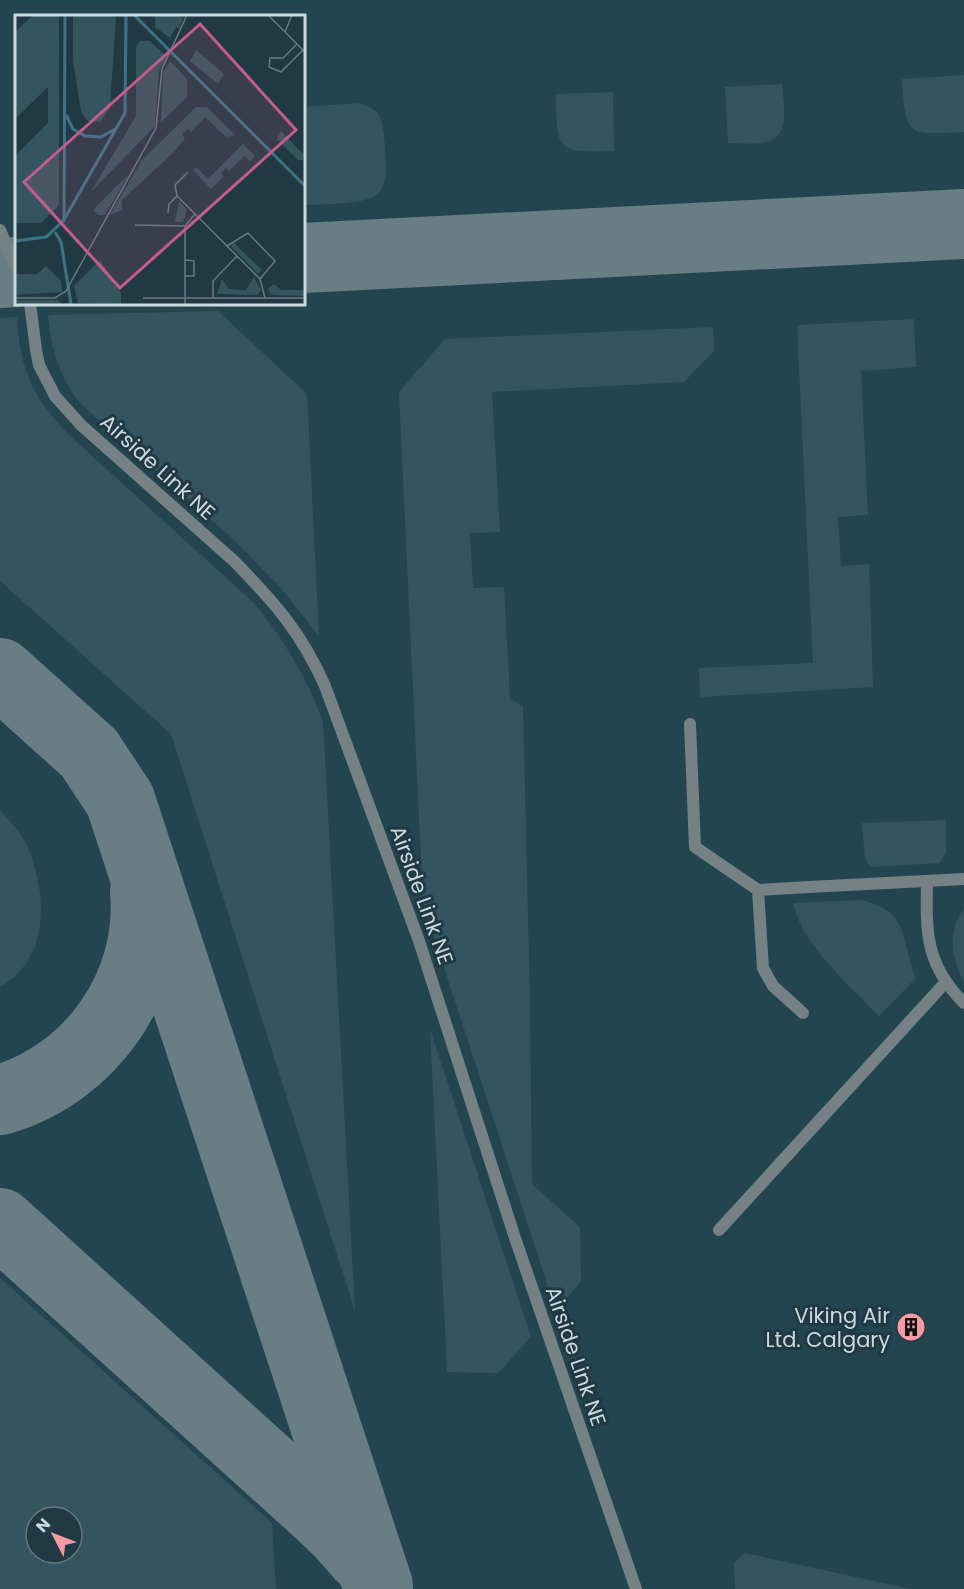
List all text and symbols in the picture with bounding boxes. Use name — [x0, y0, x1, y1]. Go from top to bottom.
inset map — [15, 15, 304, 304]
street label: Airside Link NE — [94, 407, 222, 527]
street label: Airside Link NE — [383, 822, 461, 968]
street label: Airside Link NE — [539, 1282, 613, 1430]
place label: Viking Air Ltd. Calgary — [765, 1301, 890, 1354]
building icon: Viking Air Ltd. Calgary — [895, 1311, 927, 1343]
north arrow — [24, 1505, 84, 1565]
text: N — [31, 1513, 56, 1537]

